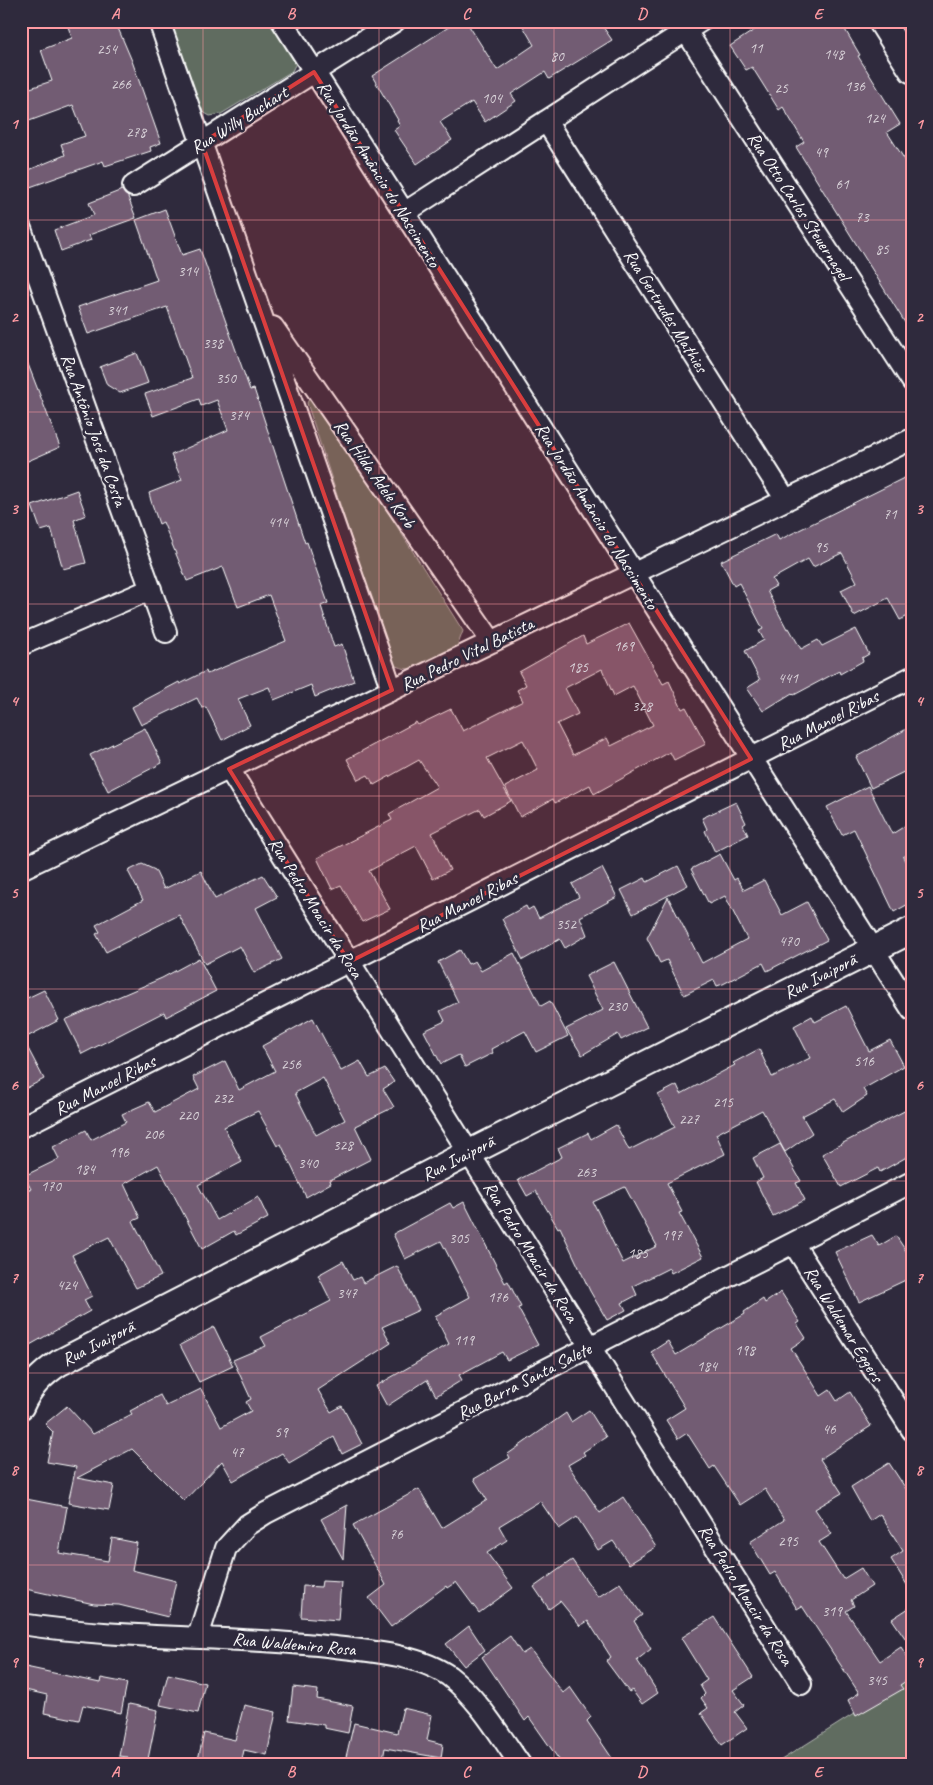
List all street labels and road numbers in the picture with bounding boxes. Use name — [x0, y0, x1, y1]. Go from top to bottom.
street label: Rua Jordão Amâncio do Nascimento — [313, 77, 446, 273]
street label: Rua Willy Buchart — [186, 80, 293, 159]
street label: Rua Otto Carlos Steuernagel — [743, 128, 857, 287]
street label: Rua Gertrudes Mathies — [619, 245, 714, 378]
street label: Rua Antônio José da Costa — [56, 351, 132, 511]
street label: Rua Hilda Adele Korb — [330, 416, 421, 533]
street label: Rua Jordão Amâncio do Nascimento — [531, 419, 664, 615]
street label: Rua Pedro Vital Batista — [397, 612, 538, 696]
street label: Rua Manoel Ribas — [774, 684, 884, 755]
street label: Rua Pedro Moacir da Rosa — [264, 834, 369, 983]
street label: Rua Manoel Ribas — [413, 866, 523, 937]
street label: Rua Ivaiporã — [780, 947, 862, 1004]
street label: Rua Manoel Ribas — [51, 1049, 161, 1120]
street label: Rua Ivaiporã — [418, 1129, 500, 1186]
street label: Rua Pedro Moacir da Rosa — [479, 1178, 584, 1327]
street label: Rua Waldemar Eggers — [800, 1262, 889, 1388]
street label: Rua Ivaiporã — [58, 1314, 140, 1371]
street label: Rua Barra Santa Salete — [453, 1337, 596, 1424]
street label: Rua Pedro Moacir da Rosa — [694, 1521, 799, 1670]
street label: Rua Waldemiro Rosa — [232, 1628, 358, 1660]

